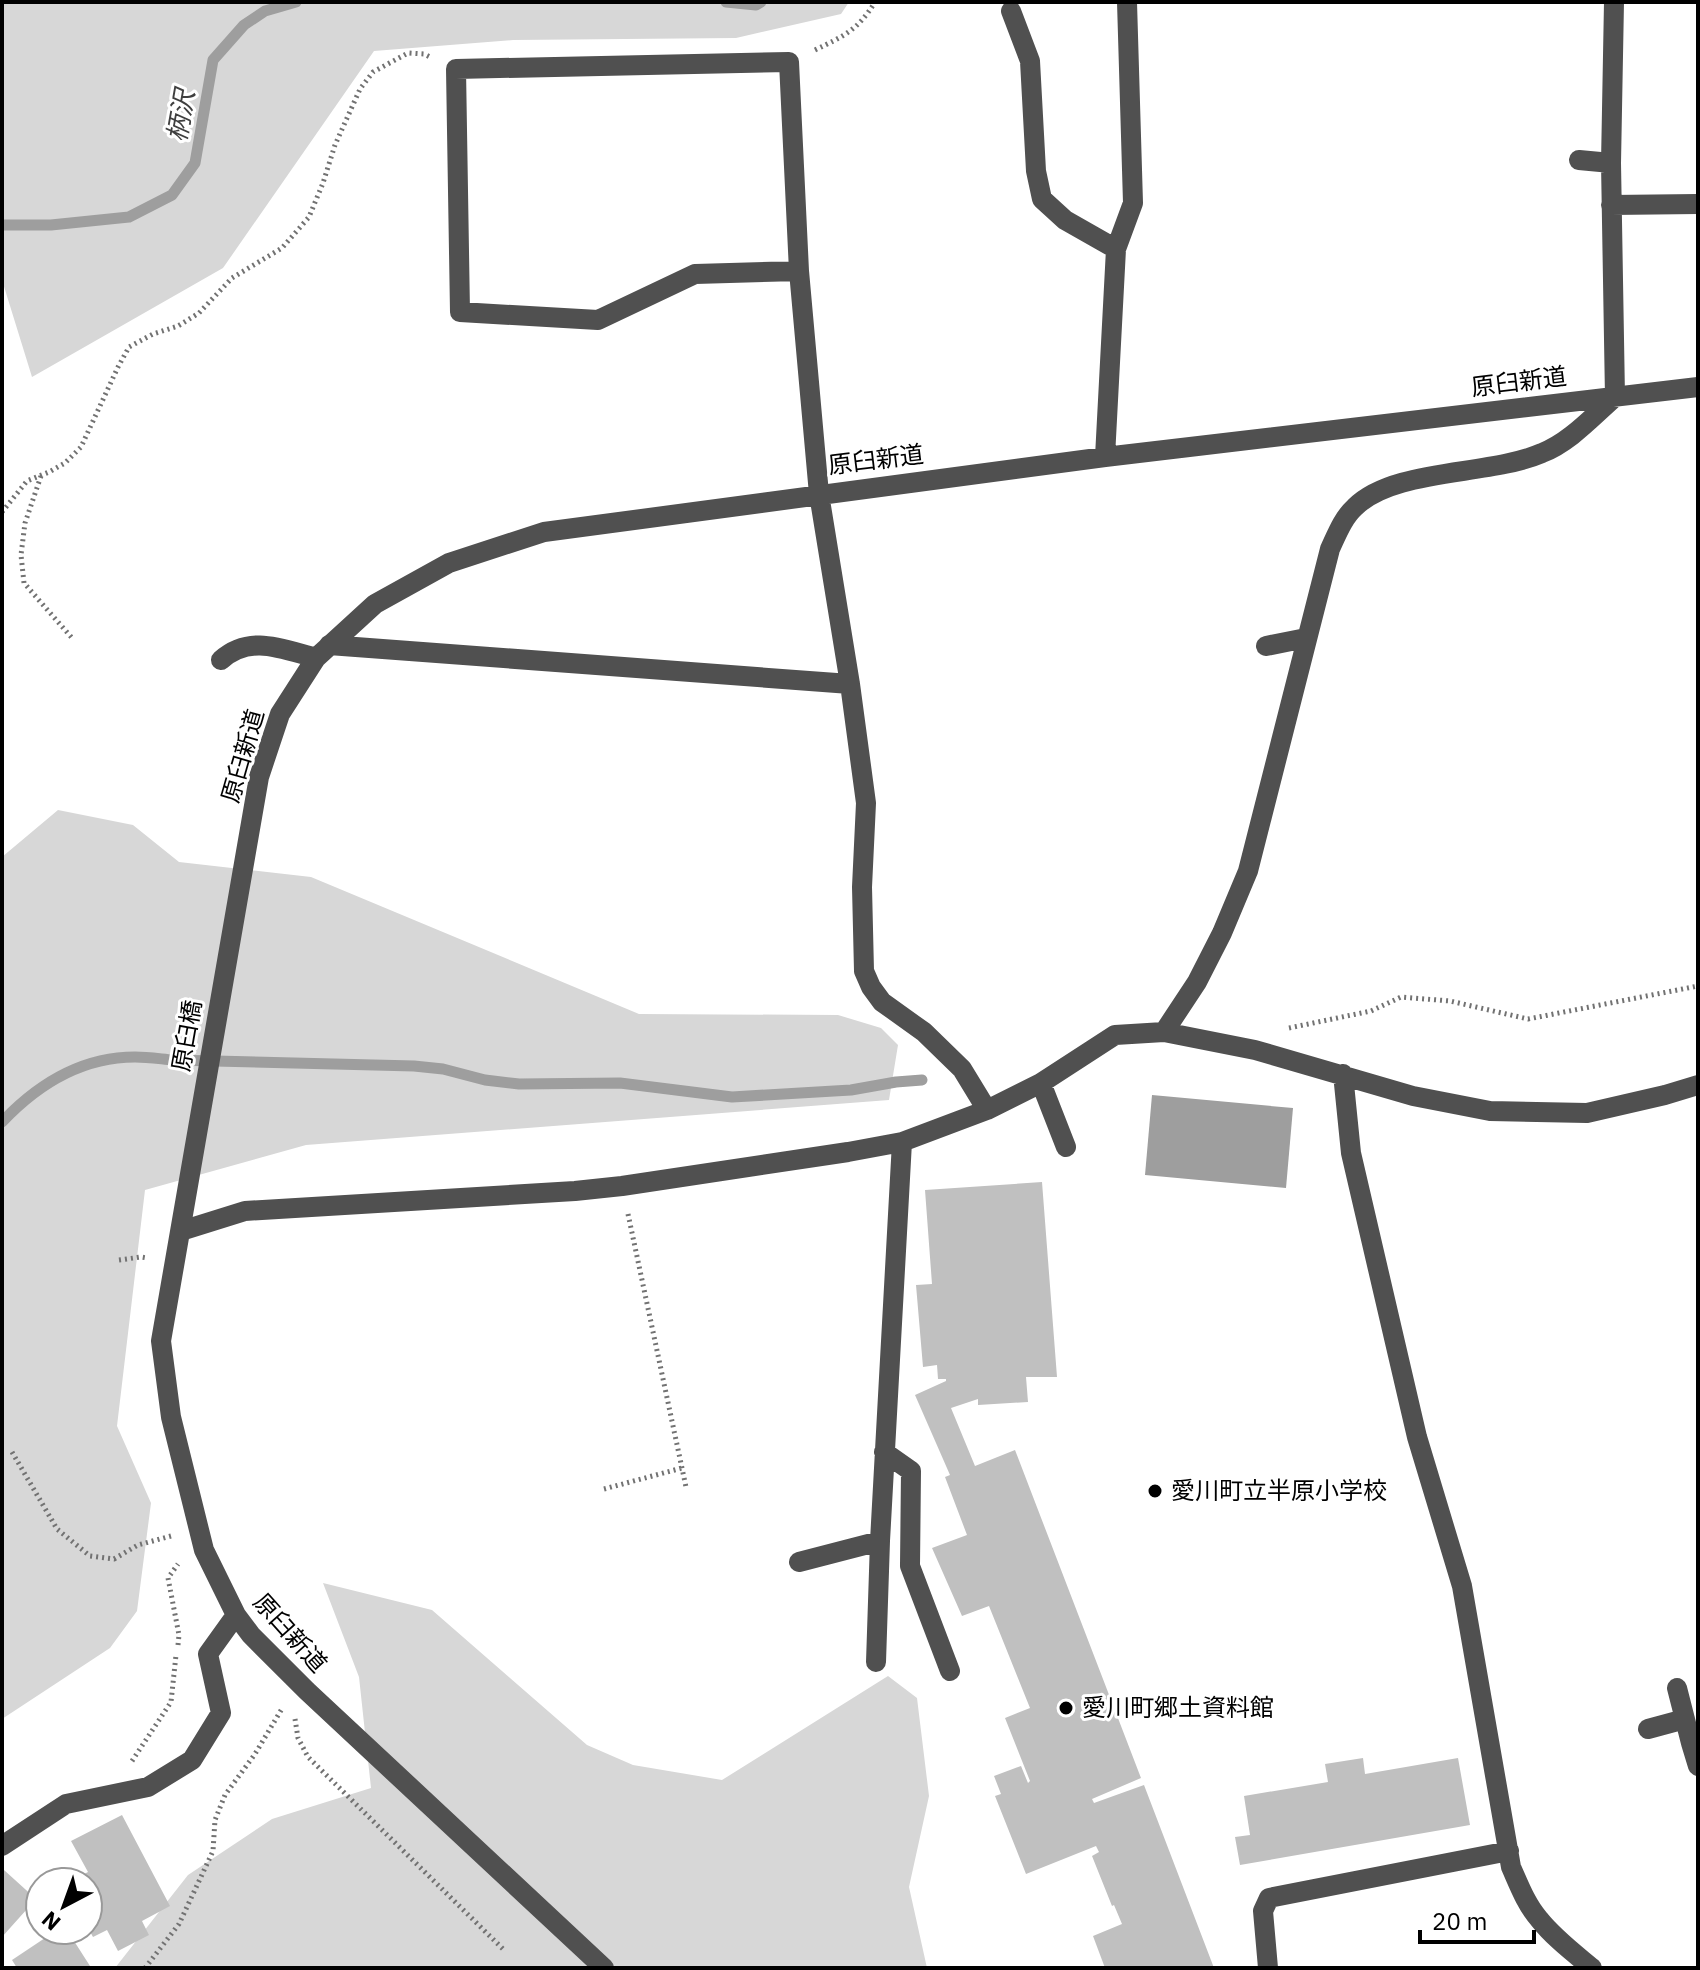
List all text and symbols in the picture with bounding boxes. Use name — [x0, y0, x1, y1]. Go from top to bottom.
water label: 柄沢 — [159, 84, 202, 144]
street label: 原臼新道 — [1469, 359, 1568, 403]
street label: 原臼新道 — [826, 437, 925, 481]
street label: 原臼新道 — [213, 705, 271, 806]
street label: 原臼橋 — [164, 998, 208, 1074]
place label: 愛川町立半原小学校 — [1171, 1474, 1387, 1506]
marker: 愛川町立半原小学校 — [1146, 1482, 1164, 1500]
street label: 原臼新道 — [247, 1586, 335, 1679]
place label: 愛川町郷土資料館 — [1082, 1691, 1274, 1723]
marker: 愛川町郷土資料館 — [1057, 1699, 1075, 1717]
north arrow — [24, 1866, 104, 1946]
scale bar — [1420, 1894, 1534, 1944]
text: N — [35, 1905, 66, 1938]
text: 20 m — [1432, 1905, 1487, 1937]

